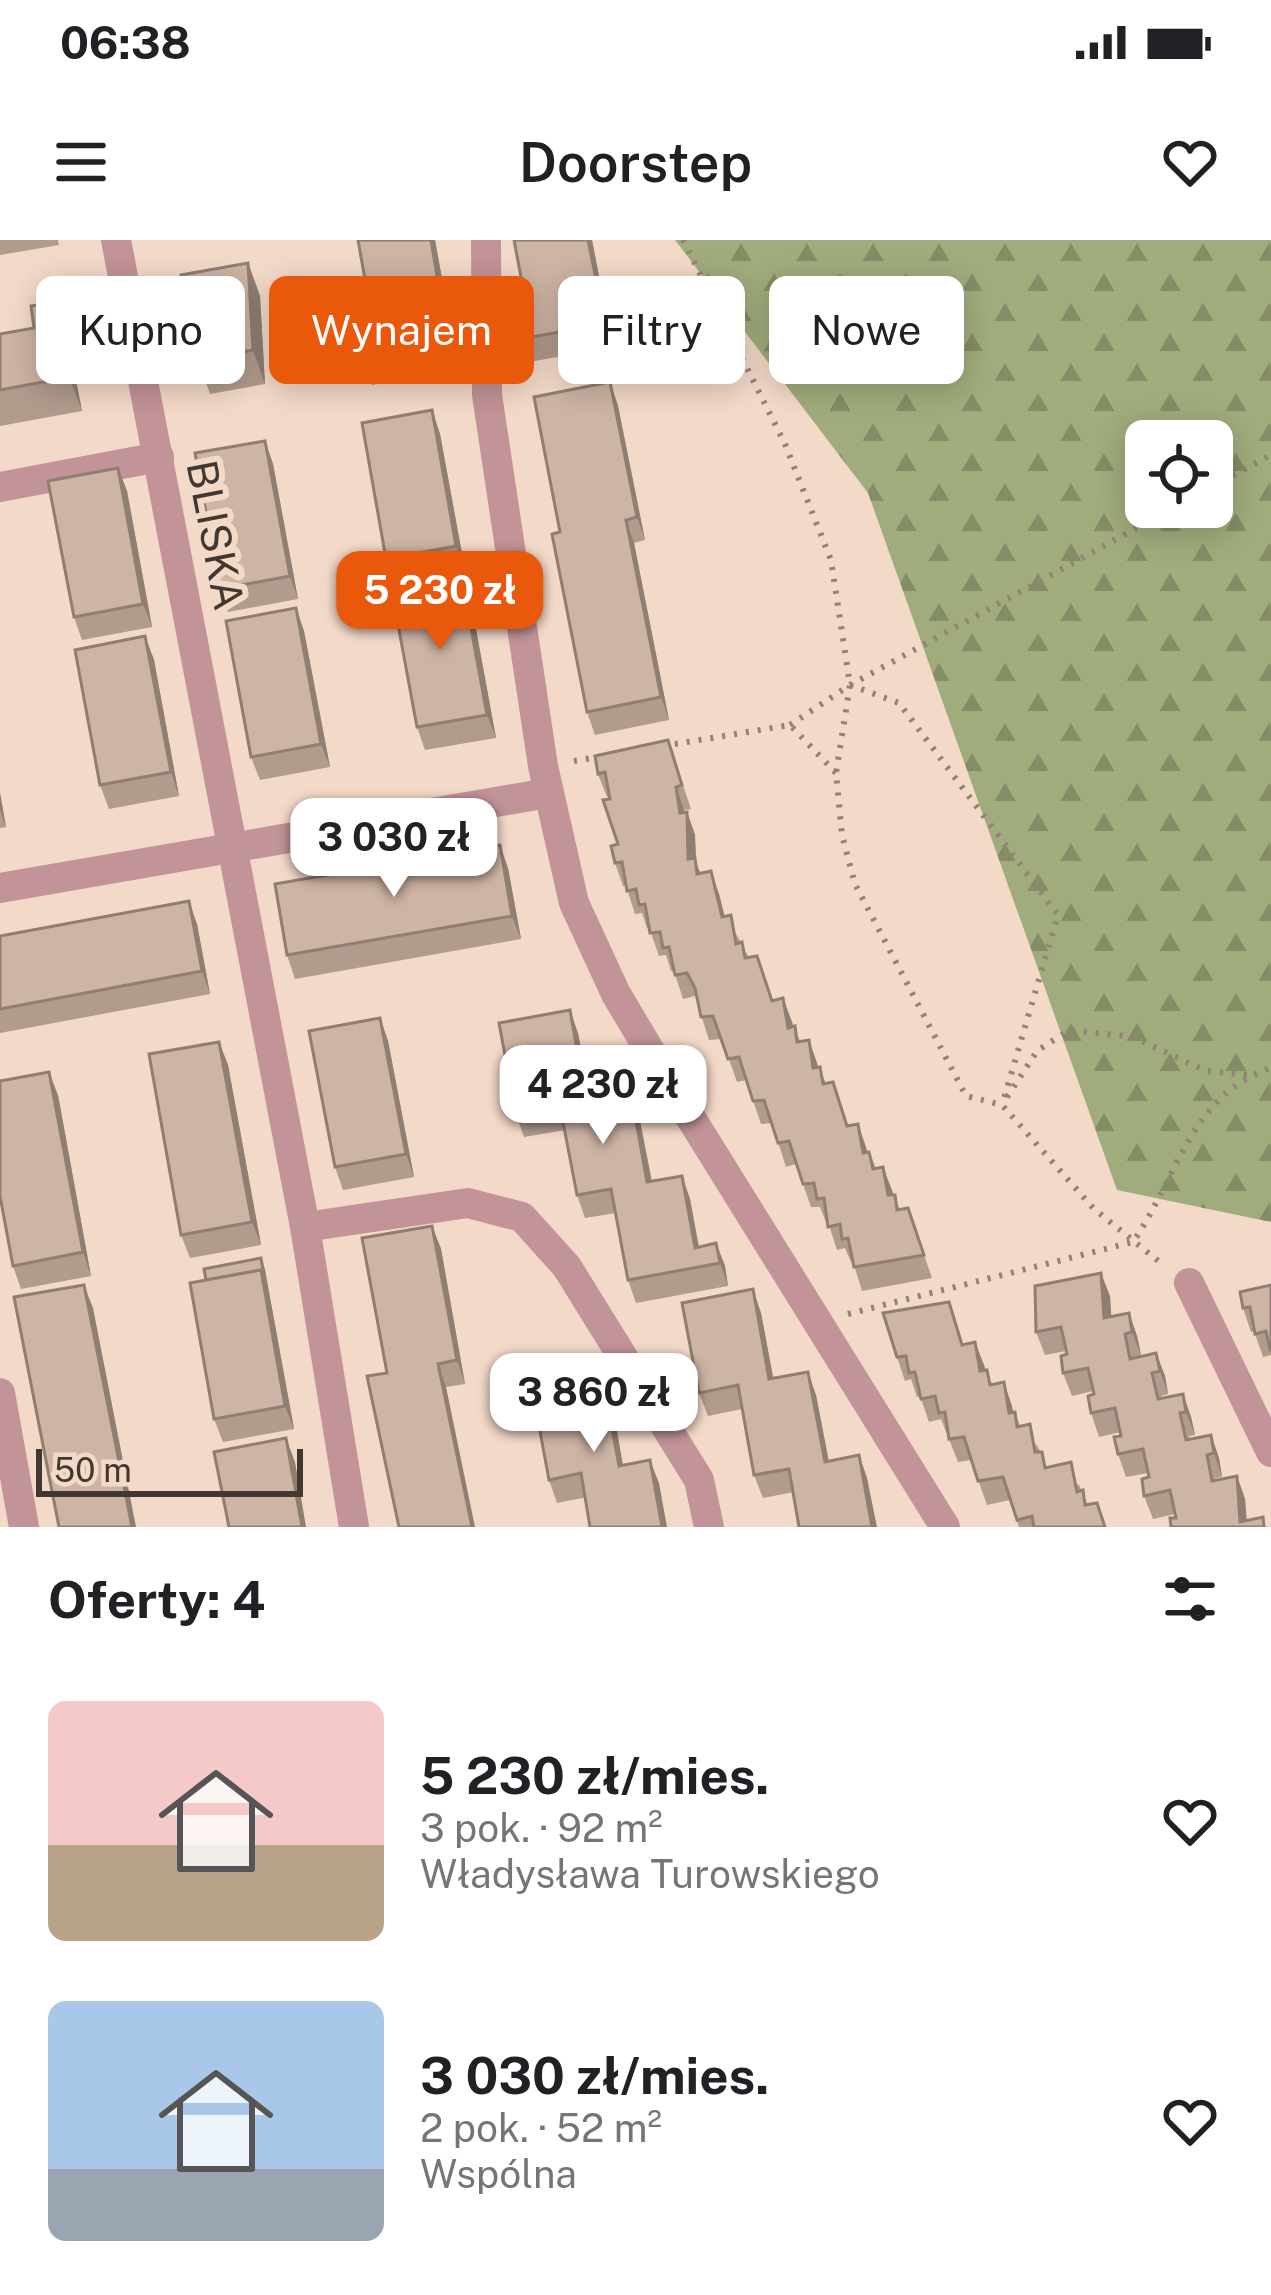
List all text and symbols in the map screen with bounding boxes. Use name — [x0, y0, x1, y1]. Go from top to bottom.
text: 06:38 — [60, 16, 191, 69]
icon: menu — [48, 129, 114, 195]
icon: heart — [1157, 129, 1223, 195]
text: Doorstep — [519, 131, 752, 194]
chip: Kupno — [36, 276, 245, 384]
chip: Wynajem — [269, 276, 534, 384]
chip: Filtry — [558, 276, 745, 384]
chip: Nowe — [769, 276, 964, 384]
map controls — [1125, 420, 1233, 528]
button: locate — [1125, 420, 1233, 528]
street label: BLISKA — [177, 456, 255, 614]
pin: 5 230 zł — [316, 551, 564, 653]
text: 5 230 zł — [363, 567, 517, 613]
pin: 3 030 zł — [270, 798, 518, 900]
text: 3 030 zł — [317, 814, 471, 860]
pin: 4 230 zł — [479, 1045, 727, 1147]
text: 4 230 zł — [527, 1061, 679, 1107]
pin: 3 860 zł — [470, 1353, 718, 1455]
text: 3 860 zł — [517, 1369, 671, 1415]
scale bar — [36, 1443, 303, 1496]
text: 50 m — [54, 1451, 132, 1489]
icon: filters — [1157, 1566, 1223, 1632]
text: Oferty: 4 — [48, 1570, 266, 1629]
text: 5 230 zł/mies. — [420, 1746, 769, 1805]
icon: home — [144, 1749, 288, 1893]
icon: heart — [1157, 1788, 1223, 1854]
text: 3 pok. · 92 m² — [420, 1805, 663, 1851]
text: Władysława Turowskiego — [420, 1851, 880, 1897]
text: 3 030 zł/mies. — [420, 2046, 769, 2105]
icon: home — [144, 2049, 288, 2193]
icon: heart — [1157, 2088, 1223, 2154]
text: 2 pok. · 52 m² — [420, 2105, 662, 2151]
text: Wspólna — [420, 2151, 577, 2197]

